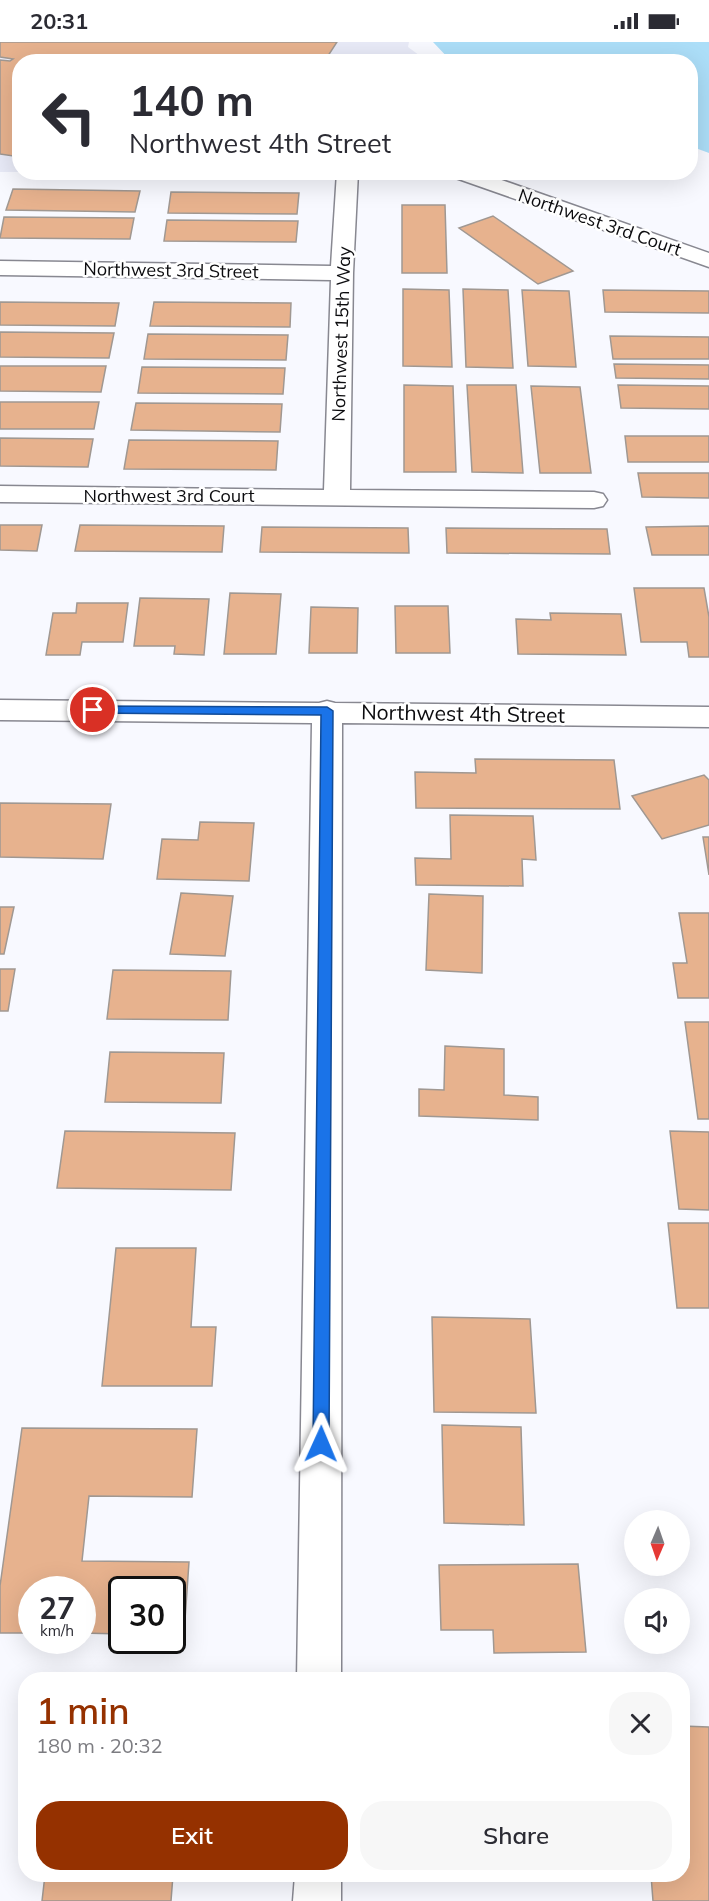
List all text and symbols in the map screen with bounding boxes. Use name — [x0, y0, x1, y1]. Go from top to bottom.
text: 20:31 — [30, 7, 88, 35]
text: 140 m — [129, 74, 254, 127]
icon: left — [30, 78, 108, 156]
text: Northwest 4th Street — [129, 126, 391, 160]
street label: Northwest 3rd Court — [515, 183, 685, 261]
street label: Northwest 15th Way — [326, 246, 356, 422]
street label: Northwest 3rd Street — [83, 257, 259, 283]
street label: Northwest 3rd Court — [83, 484, 255, 507]
pin — [67, 684, 118, 735]
icon: arrive — [76, 693, 109, 726]
street label: Northwest 4th Street — [361, 698, 565, 728]
position arrow — [289, 1412, 353, 1476]
north arrow — [624, 1510, 690, 1576]
map controls — [624, 1510, 690, 1654]
speed limit sign: 30 — [108, 1576, 186, 1654]
button: sound — [624, 1588, 690, 1654]
text: 27 — [39, 1589, 75, 1627]
text: km/h — [40, 1621, 74, 1640]
text: 1 min — [36, 1688, 130, 1733]
button: close — [609, 1692, 672, 1755]
text: 180 m · 20:32 — [36, 1733, 162, 1758]
button: Exit — [36, 1801, 348, 1870]
button: Share — [360, 1801, 672, 1870]

